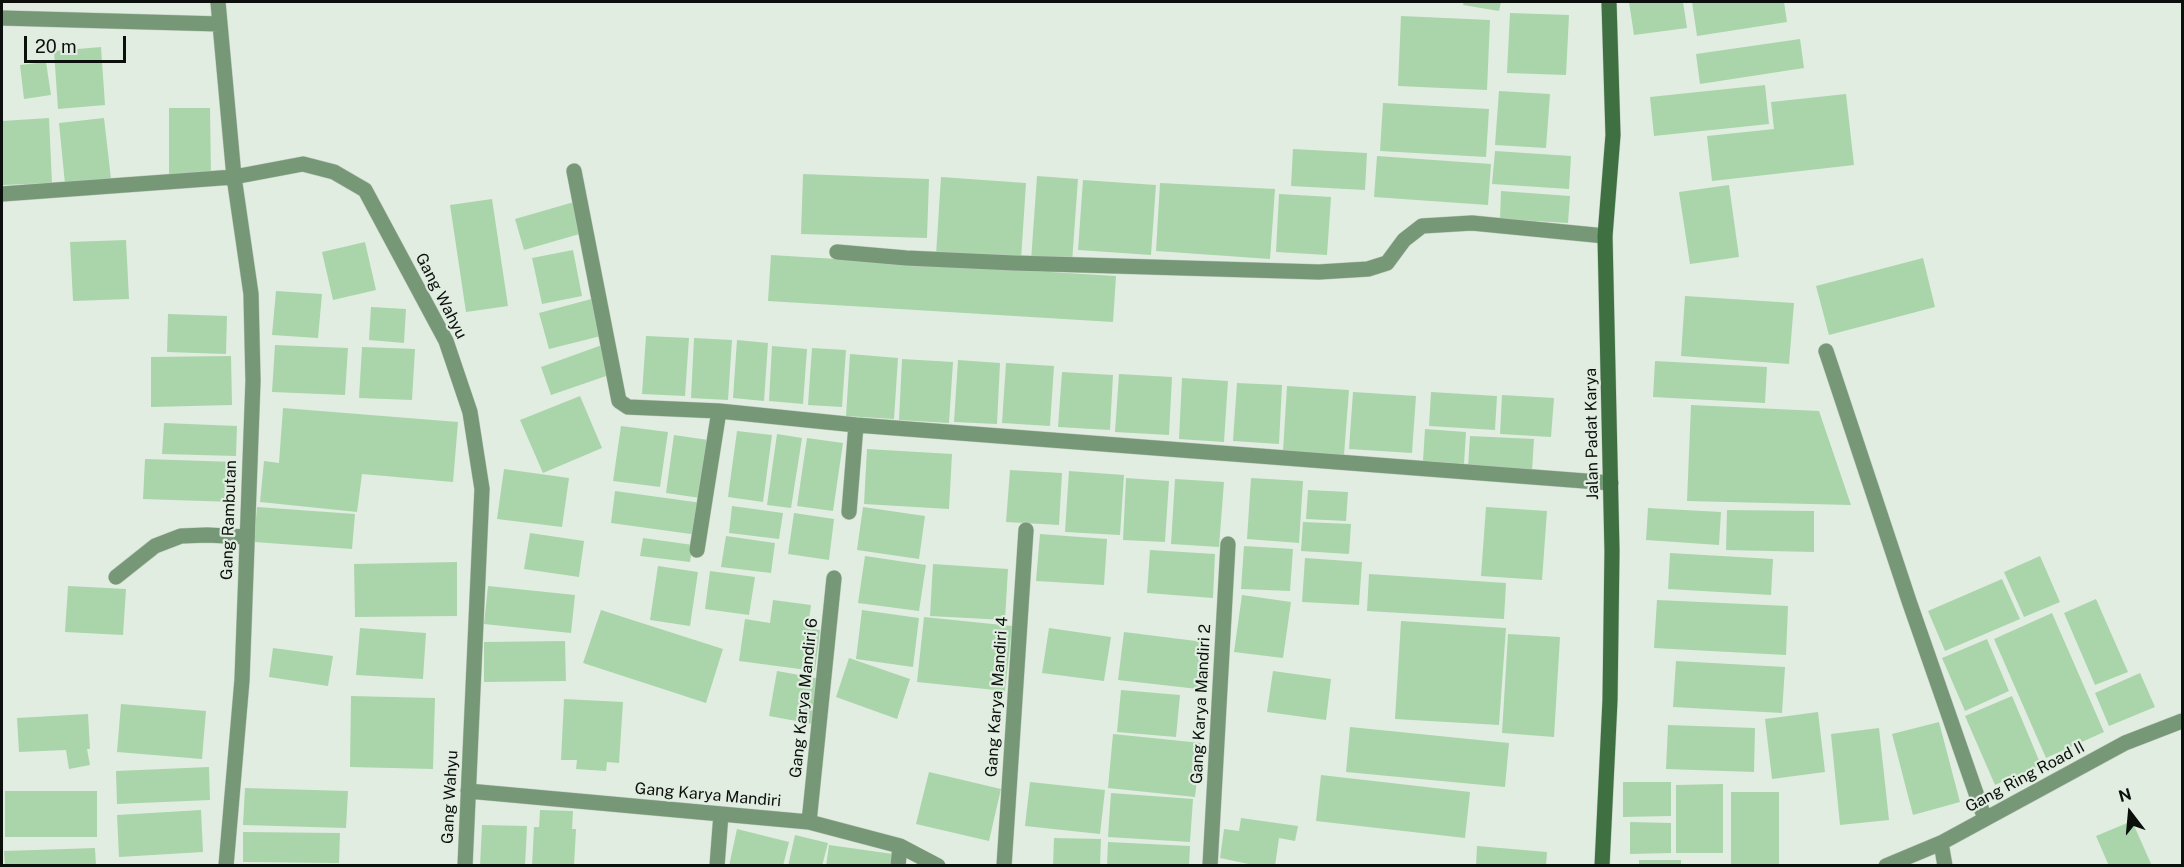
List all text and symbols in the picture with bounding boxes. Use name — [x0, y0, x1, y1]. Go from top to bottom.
scale bar — [27, 24, 129, 62]
text: 20 m — [35, 36, 77, 57]
street label: Gang Wahyu — [411, 250, 471, 342]
street label: Jalan Padat Karya — [1581, 368, 1603, 500]
street label: Gang Rambutan — [217, 460, 241, 580]
street label: Gang Karya Mandiri 4 — [982, 616, 1012, 778]
street label: Gang Karya Mandiri 6 — [786, 617, 822, 779]
street label: Gang Karya Mandiri 2 — [1187, 623, 1215, 785]
street label: Gang Ring Road II — [1962, 737, 2088, 817]
street label: Gang Wahyu — [438, 750, 462, 844]
street label: Gang Karya Mandiri — [634, 779, 782, 811]
north arrow — [2100, 783, 2160, 843]
text: N — [2116, 784, 2134, 806]

